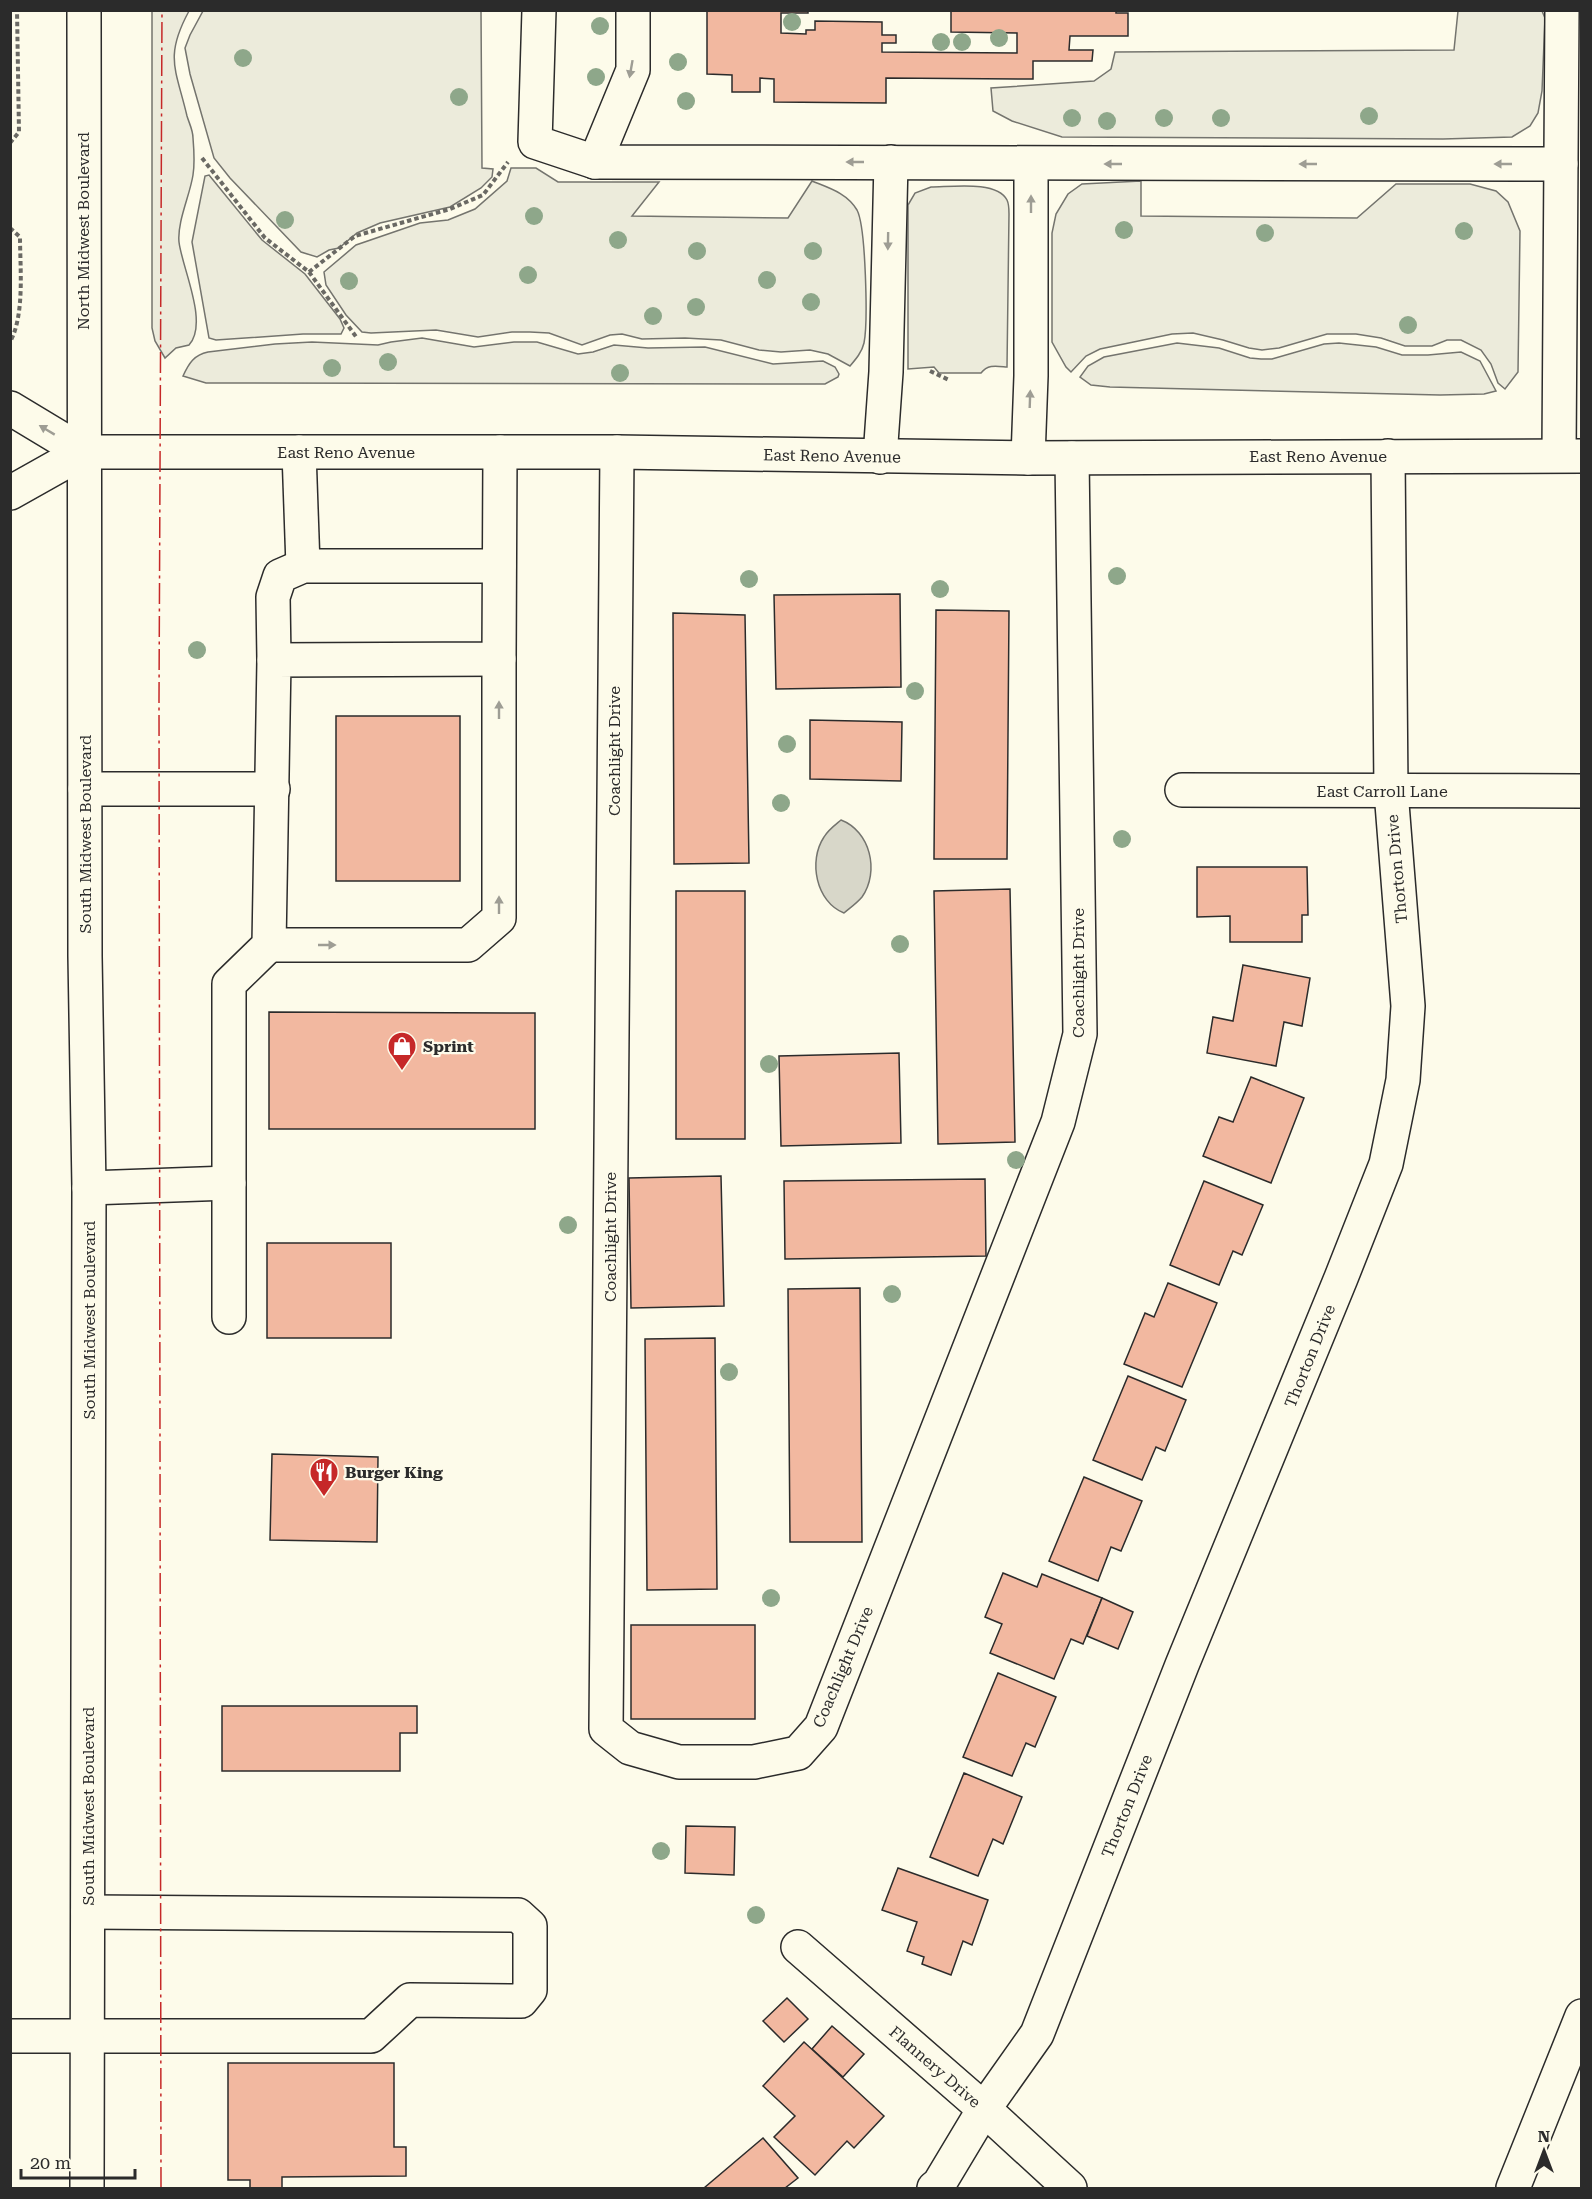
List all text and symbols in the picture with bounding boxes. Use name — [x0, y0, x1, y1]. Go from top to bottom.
one-way arrow — [626, 59, 635, 78]
street label: North Midwest Boulevard — [74, 132, 93, 330]
one-way arrow — [845, 157, 864, 167]
one-way arrow — [1103, 159, 1122, 169]
one-way arrow — [1298, 159, 1317, 169]
one-way arrow — [1493, 159, 1512, 169]
one-way arrow — [1026, 195, 1036, 214]
one-way arrow — [884, 232, 893, 251]
one-way arrow — [1026, 390, 1035, 409]
one-way arrow — [39, 424, 55, 435]
street label: East Reno Avenue — [277, 443, 415, 462]
street label: East Reno Avenue — [763, 445, 901, 467]
street label: East Reno Avenue — [1249, 447, 1387, 466]
street label: Coachlight Drive — [605, 686, 624, 816]
one-way arrow — [494, 701, 504, 720]
street label: South Midwest Boulevard — [76, 735, 95, 933]
street label: East Carroll Lane — [1316, 782, 1448, 801]
street label: Thorton Drive — [1383, 813, 1411, 924]
one-way arrow — [494, 896, 504, 915]
street label: Coachlight Drive — [1069, 908, 1088, 1038]
one-way arrow — [318, 940, 337, 950]
shop icon: Sprint — [386, 1030, 418, 1072]
place label: Sprint — [423, 1037, 474, 1056]
street label: Coachlight Drive — [601, 1172, 620, 1302]
street label: South Midwest Boulevard — [80, 1221, 99, 1419]
street label: Thorton Drive — [1281, 1302, 1339, 1410]
restaurant icon: Burger King — [308, 1456, 340, 1498]
place label: Burger King — [345, 1463, 443, 1482]
street label: Coachlight Drive — [809, 1603, 877, 1731]
street label: South Midwest Boulevard — [79, 1707, 98, 1905]
street label: Thorton Drive — [1098, 1752, 1156, 1860]
street label: Flannery Drive — [885, 2022, 985, 2112]
north arrow — [1514, 2121, 1574, 2181]
text: N — [1538, 2127, 1550, 2146]
scale bar — [21, 2142, 135, 2180]
text: 20 m — [30, 2152, 71, 2173]

